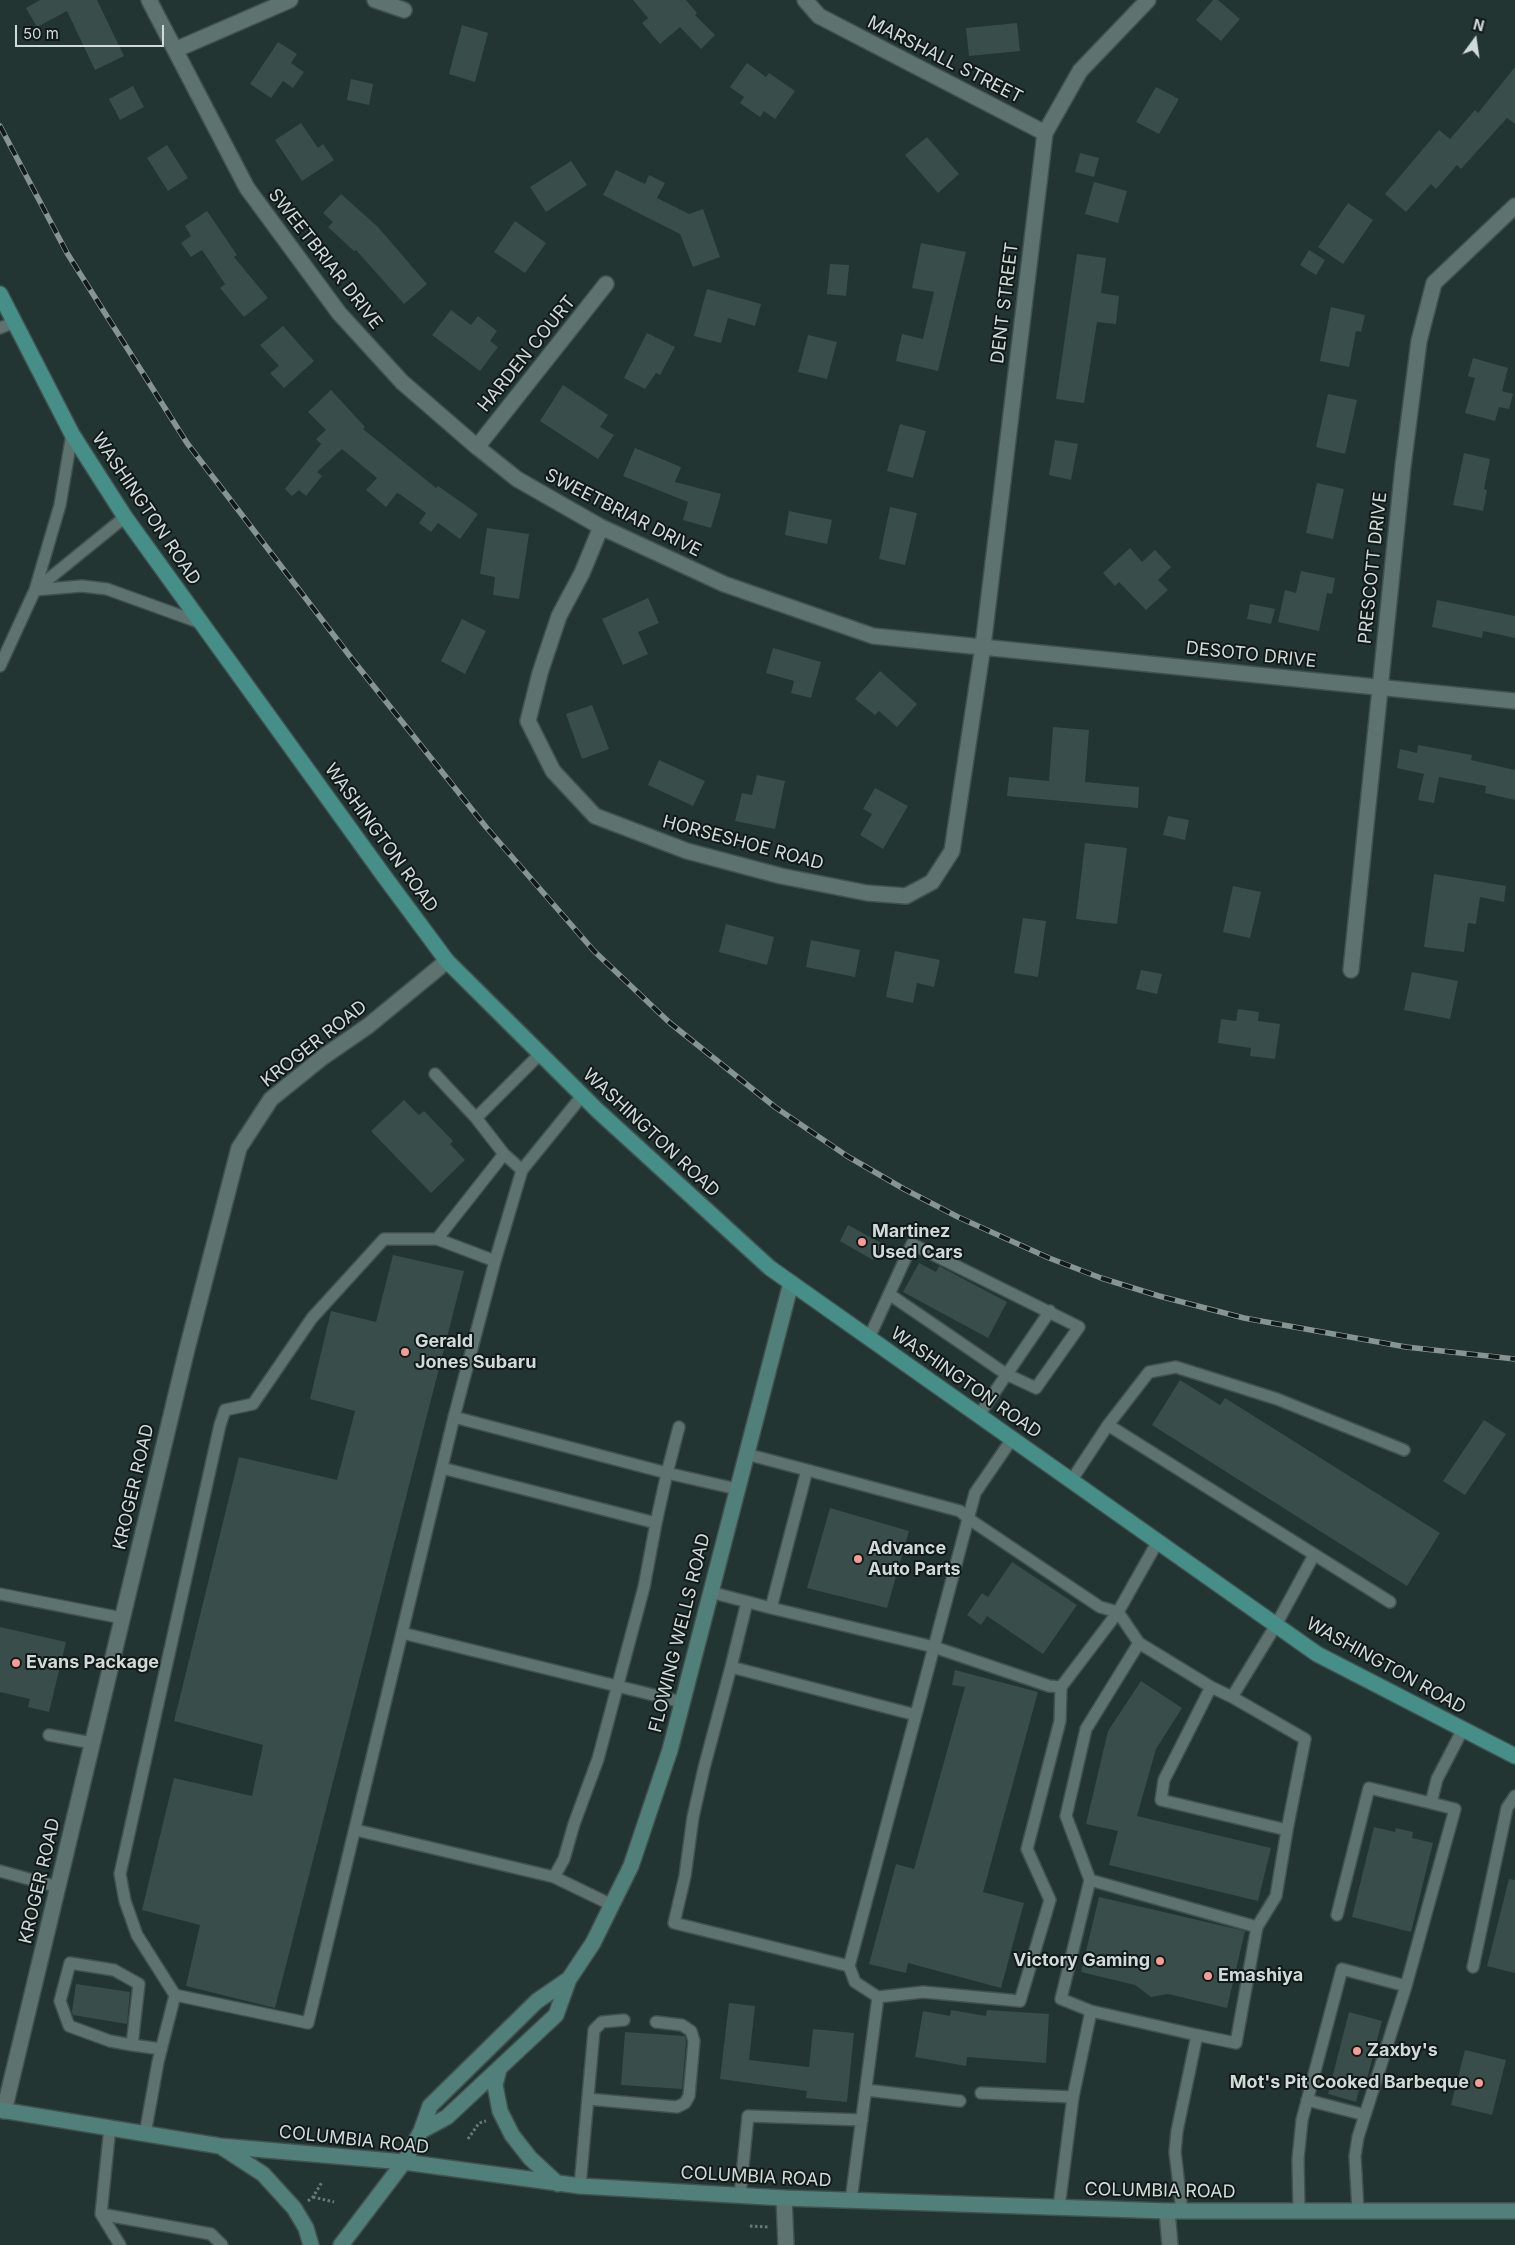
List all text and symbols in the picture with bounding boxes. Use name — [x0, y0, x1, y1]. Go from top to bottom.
street label: MARSHALL STREET — [864, 12, 1026, 108]
scale bar — [18, 15, 166, 47]
north arrow — [1450, 15, 1500, 65]
text: N — [1472, 15, 1486, 34]
text: 50 m — [23, 24, 59, 43]
street label: SWEETBRIAR DRIVE — [263, 184, 387, 334]
street label: DENT STREET — [987, 241, 1023, 365]
street label: HARDEN COURT — [474, 292, 580, 416]
street label: WASHINGTON ROAD — [87, 429, 205, 589]
street label: SWEETBRIAR DRIVE — [541, 464, 705, 562]
street label: PRESCOTT DRIVE — [1354, 491, 1392, 645]
street label: DESOTO DRIVE — [1185, 637, 1317, 673]
street label: WASHINGTON ROAD — [320, 759, 442, 917]
street label: HORSESHOE ROAD — [660, 811, 826, 875]
street label: KROGER ROAD — [257, 996, 371, 1092]
street label: WASHINGTON ROAD — [578, 1064, 724, 1202]
place label: Martinez Used Cars — [872, 1221, 963, 1264]
marker: Martinez Used Cars — [856, 1236, 868, 1248]
street label: WASHINGTON ROAD — [887, 1323, 1045, 1443]
place label: Gerald Jones Subaru — [415, 1331, 536, 1374]
marker: Gerald Jones Subaru — [399, 1346, 411, 1358]
street label: KROGER ROAD — [109, 1422, 159, 1552]
street label: FLOWING WELLS ROAD — [645, 1531, 715, 1735]
place label: Advance Auto Parts — [868, 1538, 960, 1580]
marker: Advance Auto Parts — [852, 1553, 864, 1565]
street label: WASHINGTON ROAD — [1303, 1613, 1469, 1719]
place label: Evans Package — [26, 1652, 159, 1674]
marker: Evans Package — [10, 1657, 22, 1669]
street label: KROGER ROAD — [15, 1816, 65, 1946]
place label: Victory Gaming — [1013, 1950, 1150, 1972]
marker: Victory Gaming — [1154, 1955, 1166, 1967]
place label: Emashiya — [1218, 1965, 1303, 1987]
marker: Emashiya — [1202, 1970, 1214, 1982]
place label: Zaxby's — [1367, 2040, 1438, 2062]
marker: Zaxby's — [1351, 2045, 1363, 2057]
place label: Mot's Pit Cooked Barbeque — [1230, 2072, 1469, 2094]
marker: Mot's Pit Cooked Barbeque — [1473, 2077, 1485, 2089]
street label: COLUMBIA ROAD — [278, 2121, 430, 2159]
street label: COLUMBIA ROAD — [680, 2162, 832, 2192]
street label: COLUMBIA ROAD — [1084, 2179, 1236, 2203]

